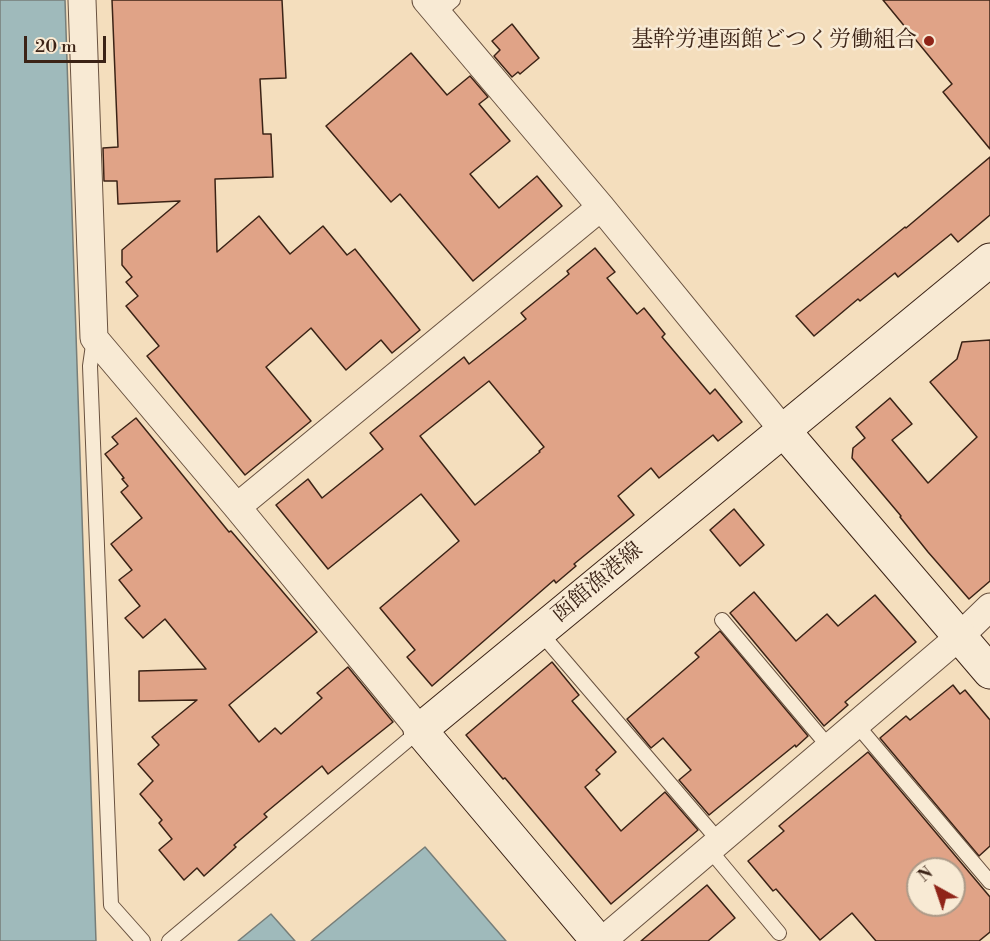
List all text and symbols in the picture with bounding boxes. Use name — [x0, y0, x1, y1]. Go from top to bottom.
scale bar — [27, 24, 110, 62]
place label: 基幹労連函館どつく労働組合 — [631, 28, 917, 54]
marker: 基幹労連函館どつく労働組合 — [922, 34, 936, 48]
text: 20 m — [35, 35, 77, 58]
street label: 函館漁港線 — [547, 538, 649, 628]
north arrow — [906, 857, 966, 917]
text: N — [914, 863, 937, 886]

